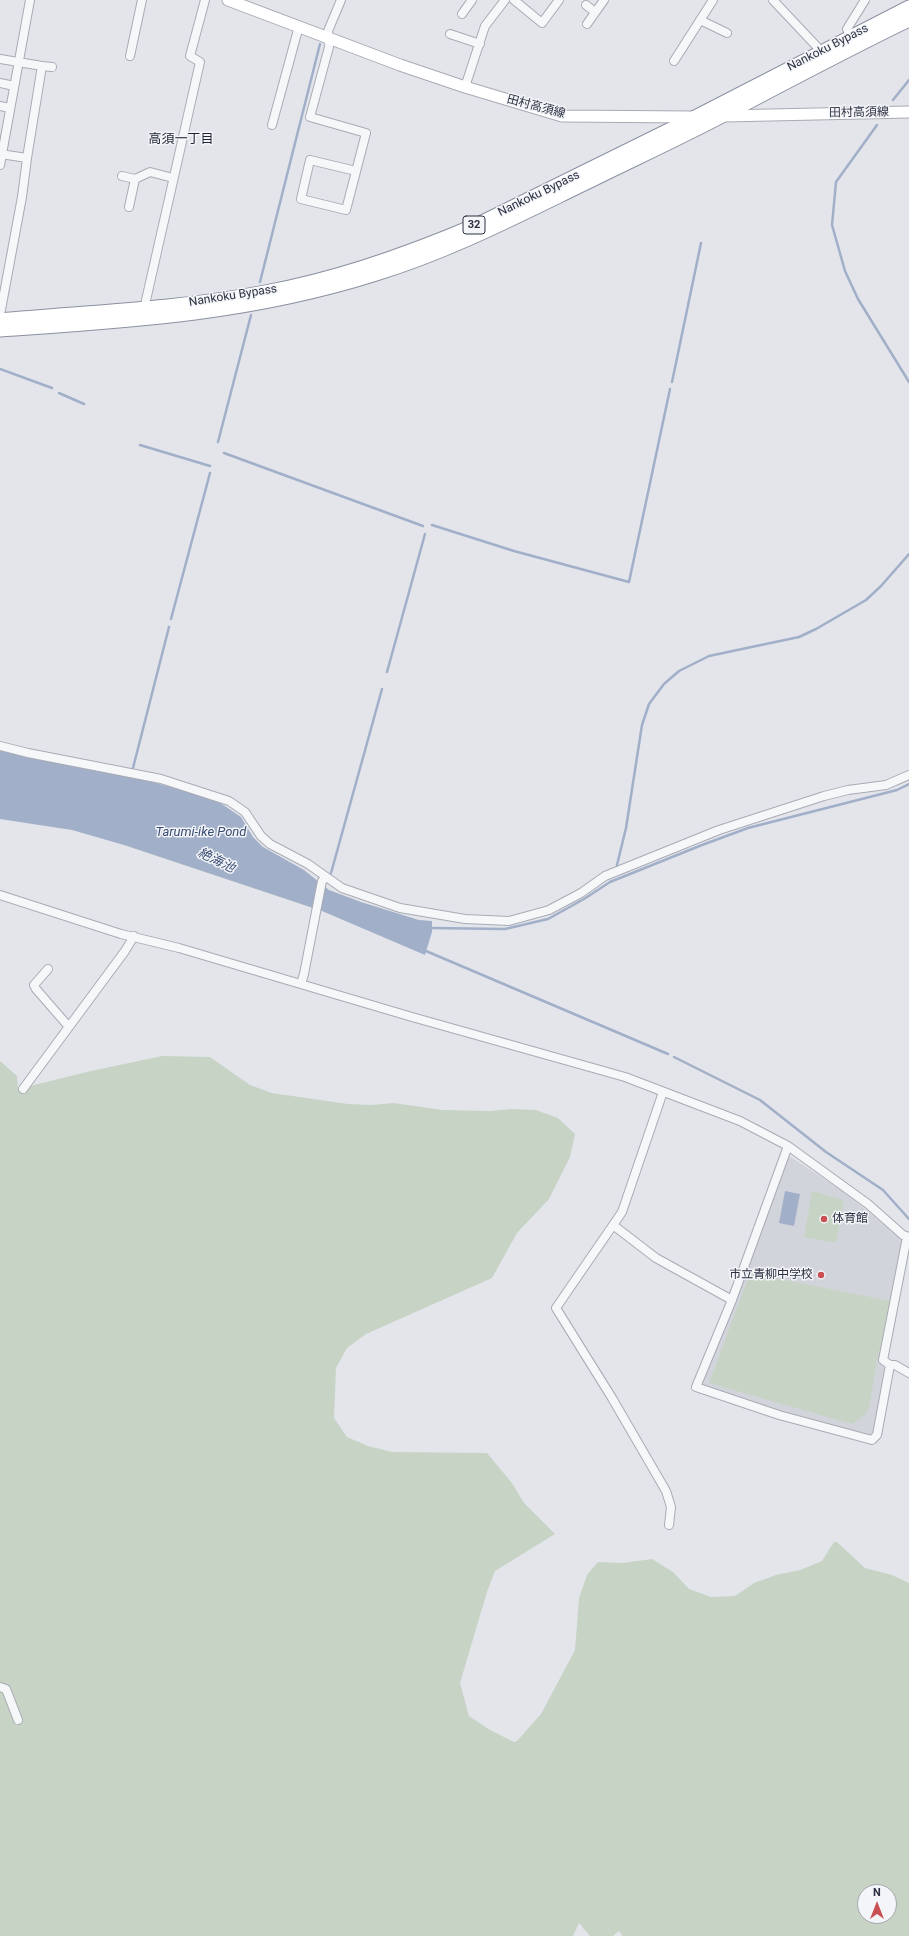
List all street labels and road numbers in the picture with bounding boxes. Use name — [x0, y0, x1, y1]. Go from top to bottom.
street label: Nankoku Bypass — [785, 21, 871, 75]
street label: 田村高須線 — [505, 92, 567, 122]
street label: 田村高須線 — [829, 105, 889, 121]
street label: Nankoku Bypass — [496, 168, 582, 220]
road number: 32 — [463, 216, 485, 234]
street label: Nankoku Bypass — [188, 282, 278, 310]

